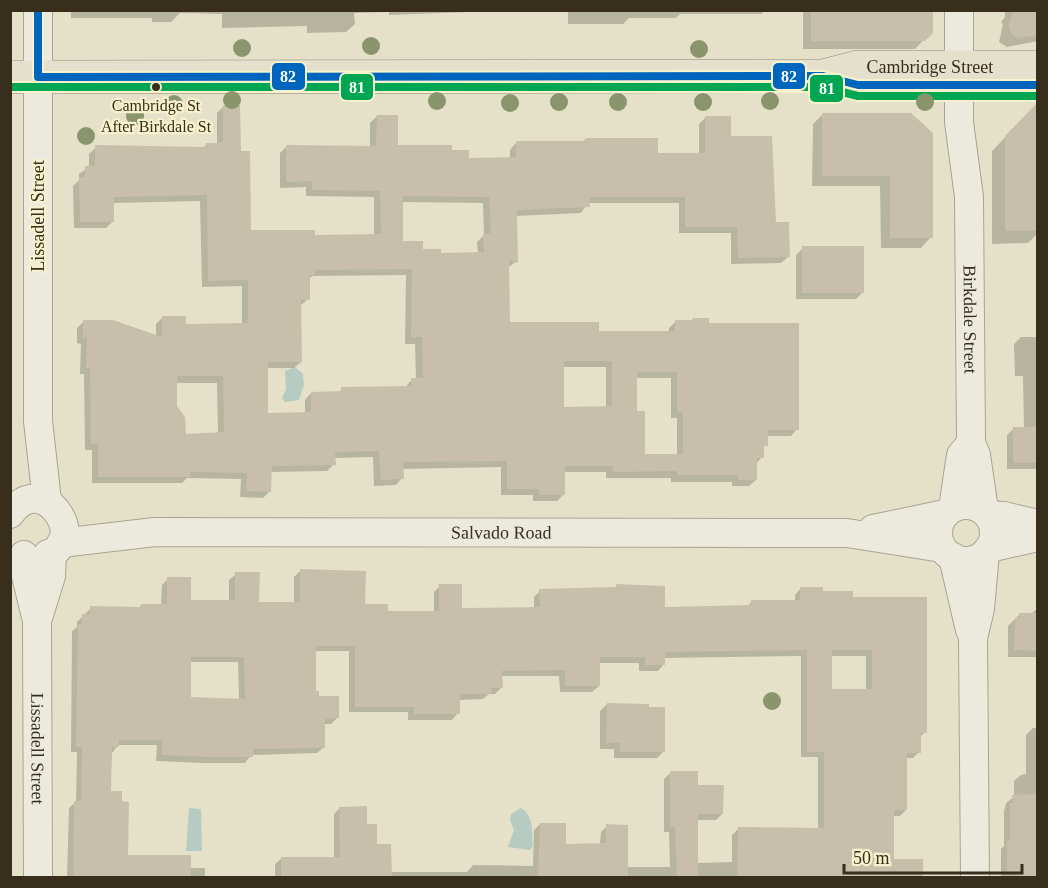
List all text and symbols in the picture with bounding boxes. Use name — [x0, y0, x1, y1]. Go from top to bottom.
street label: Cambridge Street — [867, 57, 993, 77]
line badge: 82 — [271, 62, 306, 91]
line badge: 82 — [772, 62, 806, 90]
text: 82 — [280, 68, 296, 85]
text: 82 — [781, 68, 797, 85]
line badge: 81 — [340, 73, 374, 101]
line badge: 81 — [809, 74, 844, 103]
text: 81 — [349, 79, 365, 96]
text: 81 — [819, 80, 835, 97]
marker: Cambridge St After Birkdale St — [150, 81, 162, 93]
place label: Cambridge St After Birkdale St — [101, 97, 212, 135]
street label: Lissadell Street — [28, 160, 48, 272]
street label: Birkdale Street — [960, 265, 980, 374]
street label: Salvado Road — [451, 522, 552, 543]
street label: Lissadell Street — [27, 693, 48, 804]
scale bar — [844, 837, 1022, 875]
text: 50 m — [853, 848, 890, 868]

